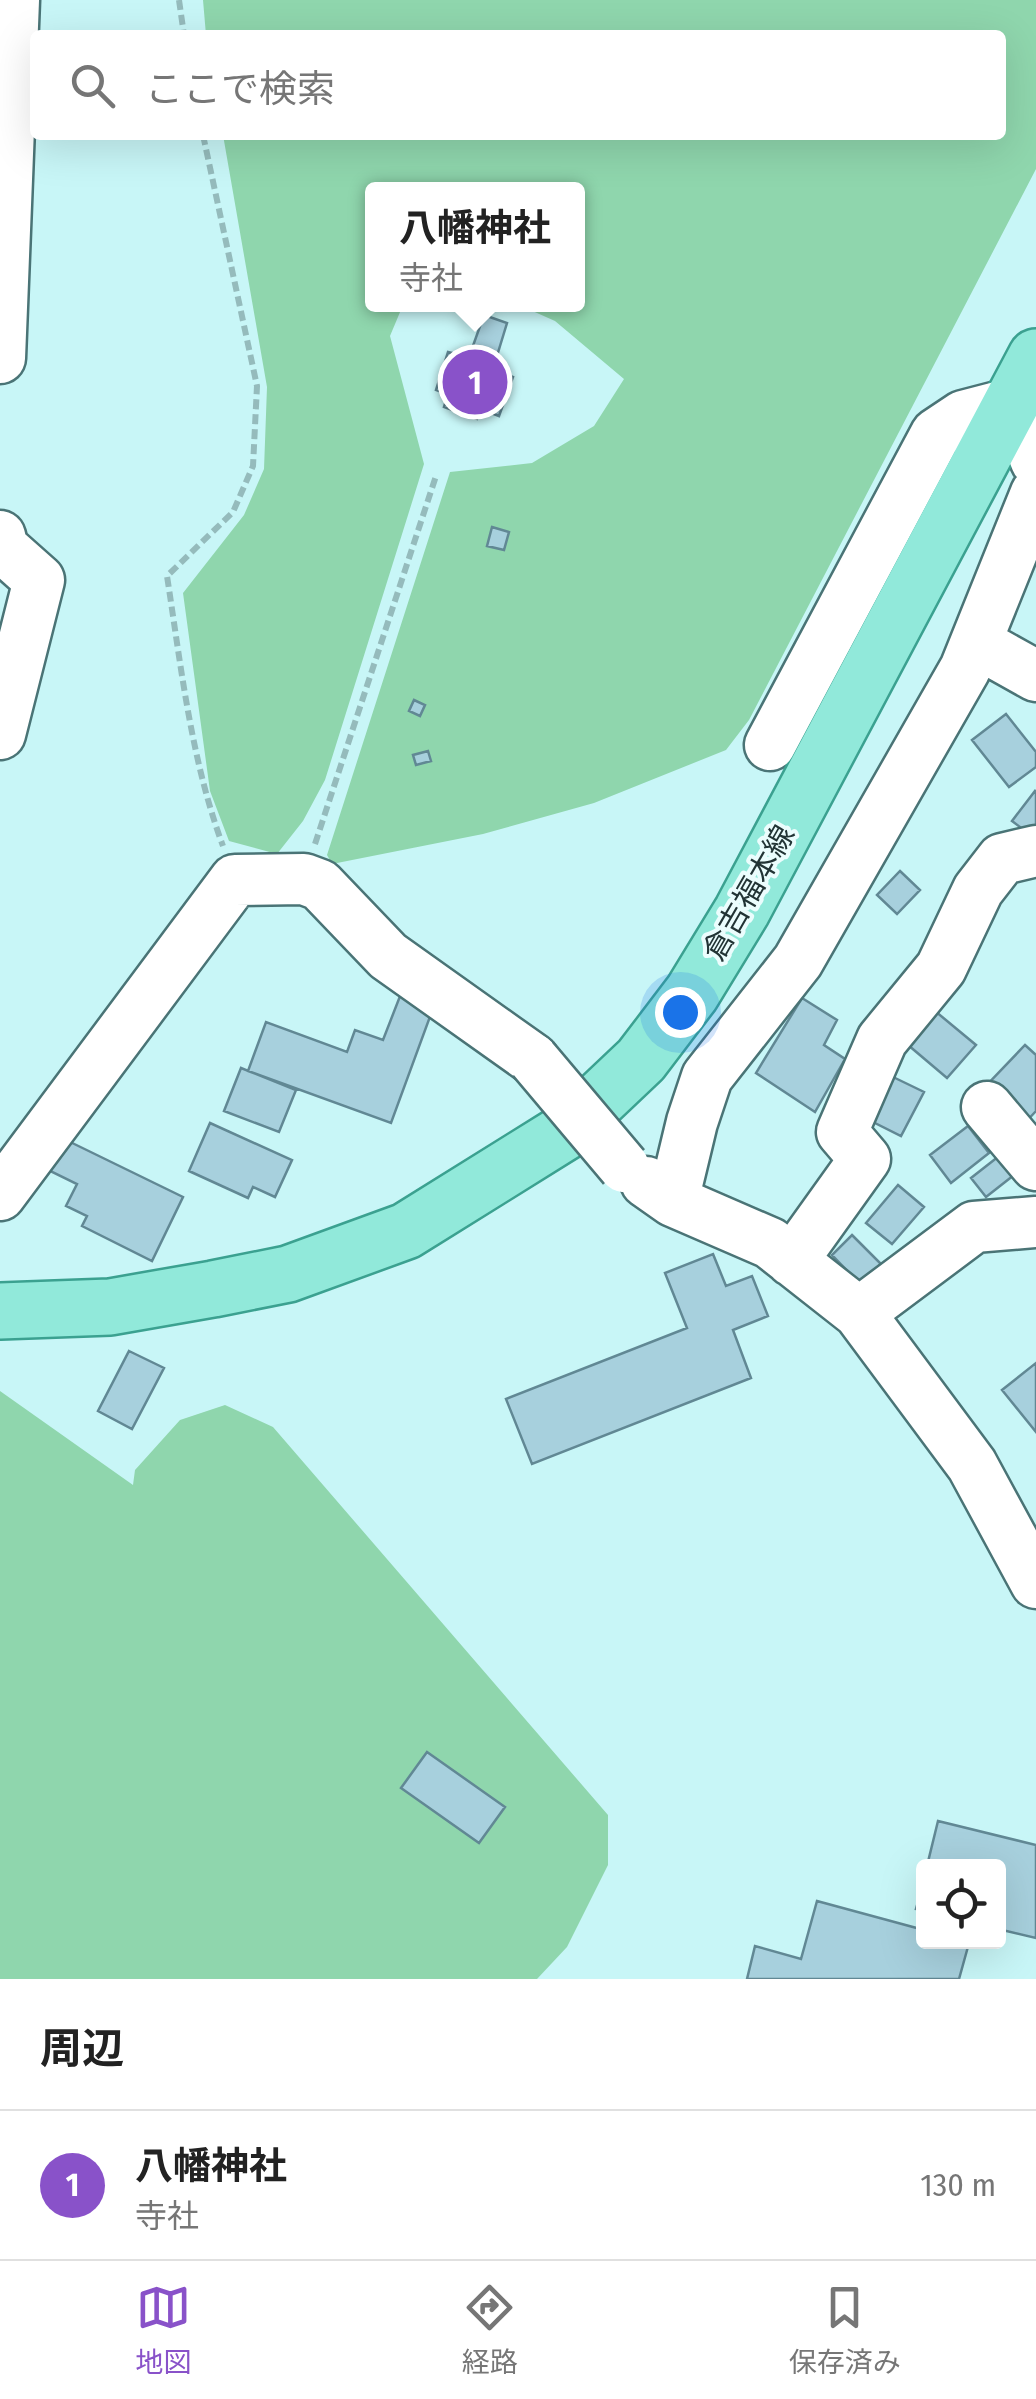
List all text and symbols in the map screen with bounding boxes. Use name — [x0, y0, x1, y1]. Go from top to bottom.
search box — [30, 30, 1006, 140]
icon: search — [65, 58, 120, 113]
text: ここで検索 — [145, 66, 335, 112]
popup — [365, 182, 585, 312]
text: 八幡神社 — [399, 205, 551, 251]
text: 寺社 — [399, 259, 463, 297]
pin: 1 — [442, 344, 508, 420]
street label: 倉吉福本線 — [696, 819, 802, 967]
your location — [655, 987, 706, 1038]
map controls — [916, 1859, 1006, 1949]
button: locate — [916, 1859, 1006, 1949]
text: 周辺 — [40, 2024, 124, 2074]
text: 八幡神社 — [135, 2143, 287, 2189]
text: 1 — [66, 2166, 79, 2204]
text: 130 m — [920, 2166, 996, 2204]
text: 寺社 — [135, 2197, 199, 2235]
tab: 地図 — [135, 2280, 191, 2380]
tab: 経路 — [462, 2280, 518, 2380]
tab: 保存済み — [789, 2280, 901, 2380]

